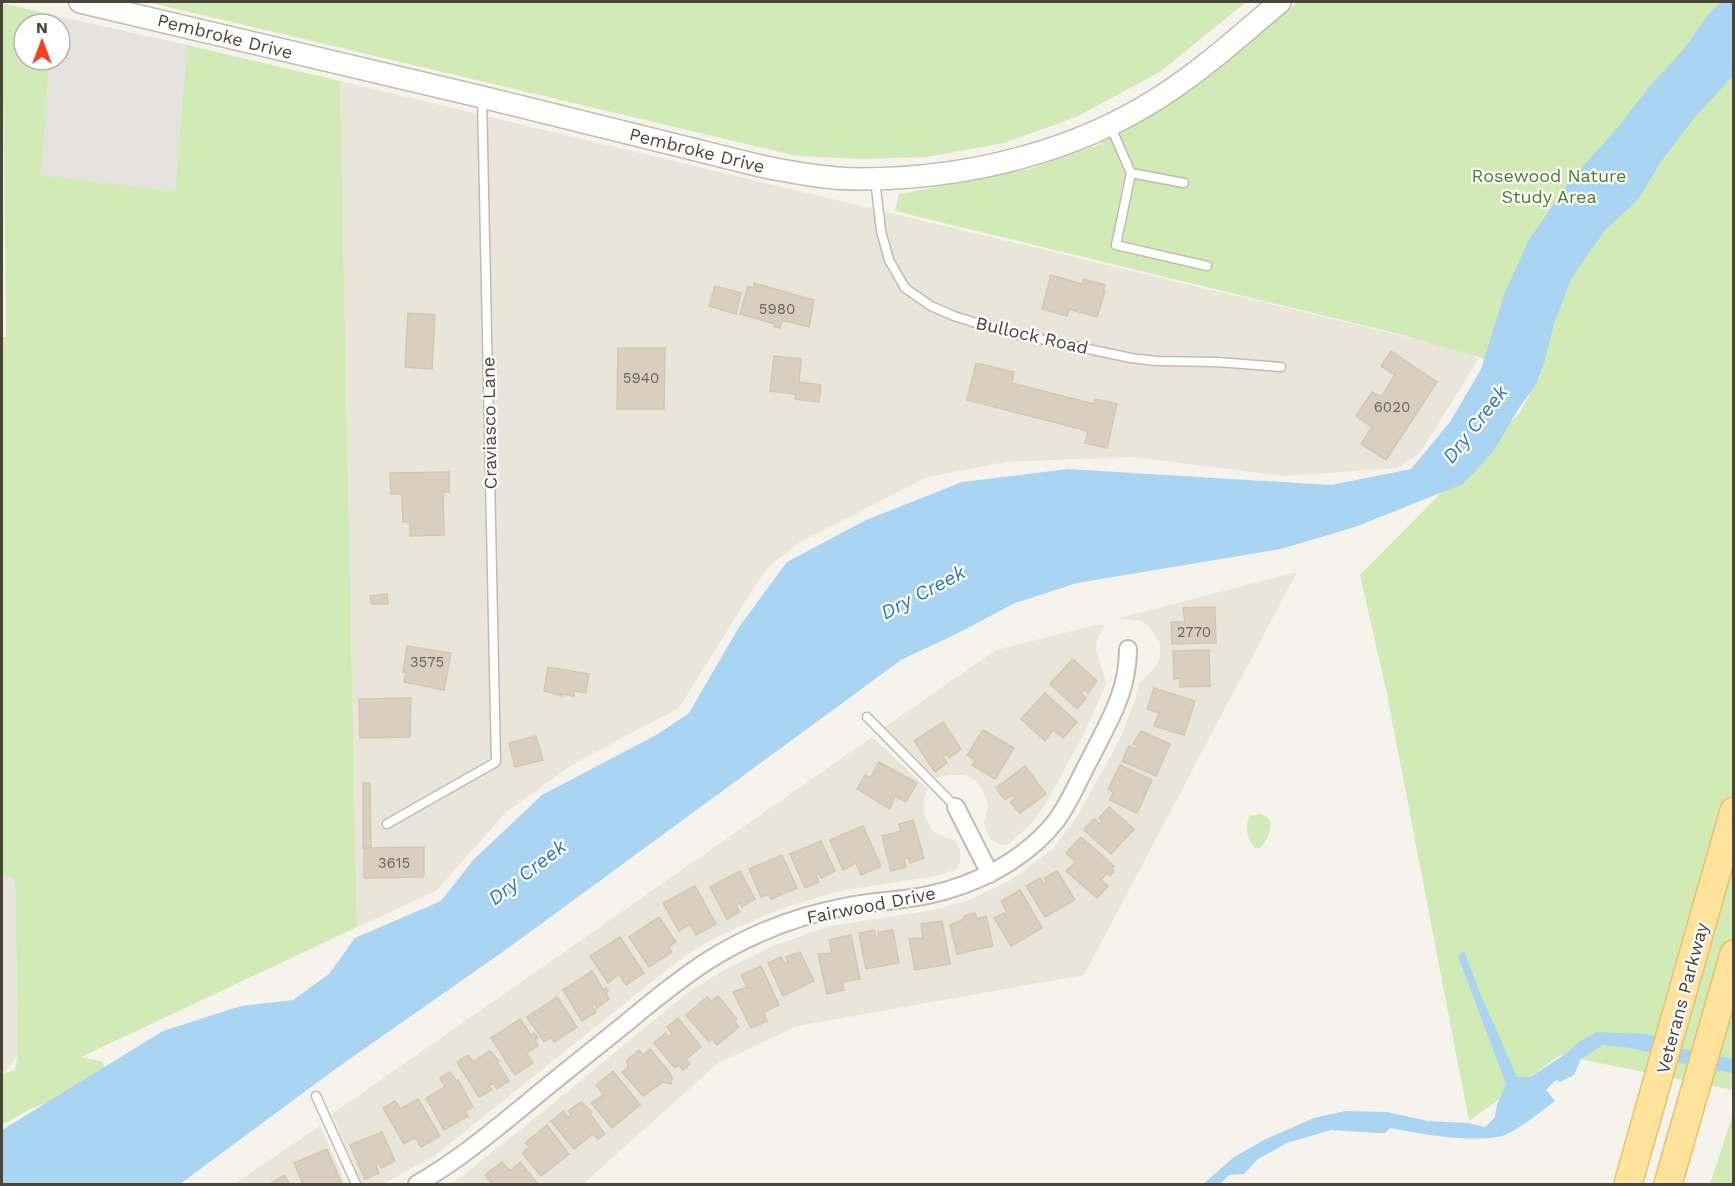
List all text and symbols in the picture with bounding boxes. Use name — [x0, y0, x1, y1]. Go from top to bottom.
street label: Pembroke Drive — [155, 9, 295, 63]
north arrow — [12, 12, 72, 72]
text: N — [36, 18, 48, 37]
street label: Pembroke Drive — [627, 123, 767, 177]
park label: Rosewood Nature Study Area — [1472, 165, 1626, 207]
house number: 5980 — [759, 300, 795, 318]
street label: Bullock Road — [974, 312, 1090, 358]
street label: Craviasco Lane — [477, 356, 501, 490]
house number: 5940 — [623, 369, 659, 387]
water label: Dry Creek — [1437, 379, 1514, 468]
house number: 6020 — [1374, 398, 1410, 416]
water label: Dry Creek — [876, 559, 971, 624]
house number: 2770 — [1177, 623, 1211, 641]
house number: 3575 — [410, 653, 444, 671]
water label: Dry Creek — [483, 833, 572, 910]
house number: 3615 — [378, 854, 410, 872]
street label: Fairwood Drive — [805, 882, 937, 928]
street label: Veterans Parkway — [1652, 920, 1712, 1076]

